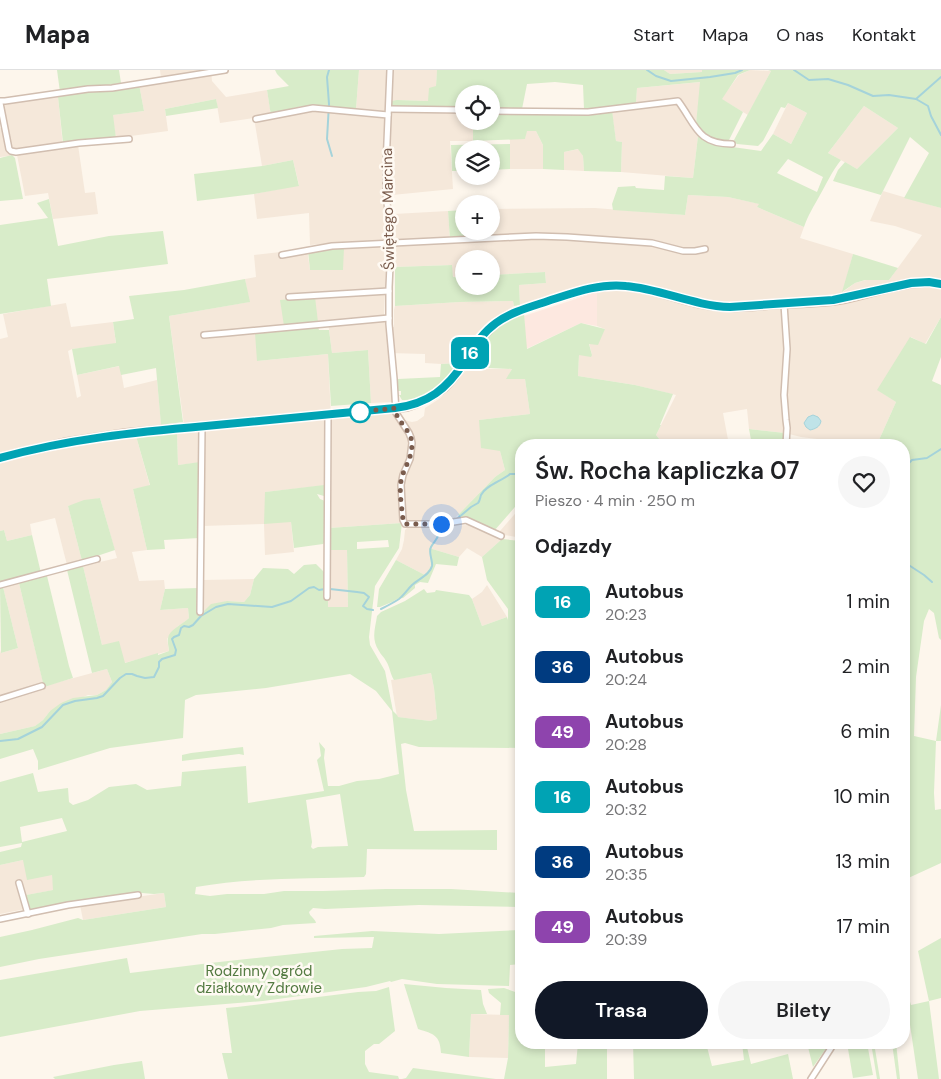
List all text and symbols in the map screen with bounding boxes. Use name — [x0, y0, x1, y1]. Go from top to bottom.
text: Mapa — [25, 19, 90, 50]
text: Start — [633, 23, 674, 47]
text: Mapa — [702, 23, 748, 47]
text: O nas — [776, 23, 824, 47]
text: Kontakt — [852, 23, 916, 47]
map controls — [455, 85, 500, 295]
button: locate — [455, 85, 500, 130]
button: layers — [455, 140, 500, 185]
street label: Świętego Marcina — [377, 148, 399, 270]
button: + — [455, 195, 500, 240]
button: − — [455, 250, 500, 295]
line badge: 16 — [448, 337, 492, 369]
text: 16 — [461, 341, 479, 365]
unlabelled marker — [349, 401, 371, 423]
text: Św. Rocha kapliczka 07 — [535, 455, 799, 486]
button: heart — [838, 456, 890, 508]
text: Pieszo · 4 min · 250 m — [535, 490, 695, 511]
your location — [429, 512, 454, 537]
text: Odjazdy — [535, 534, 612, 559]
text: Autobus — [605, 579, 684, 604]
text: 1 min — [847, 589, 890, 614]
text: 16 — [554, 590, 571, 614]
text: 20:23 — [605, 604, 647, 625]
text: Autobus — [605, 644, 684, 669]
text: 2 min — [842, 654, 890, 679]
text: 36 — [551, 655, 574, 679]
text: 20:24 — [605, 669, 647, 690]
text: Autobus — [605, 709, 684, 734]
text: 6 min — [841, 719, 890, 744]
text: 49 — [551, 720, 574, 744]
text: 20:28 — [605, 734, 647, 755]
text: Autobus — [605, 774, 684, 799]
text: 10 min — [834, 784, 890, 809]
text: 16 — [554, 785, 571, 809]
text: 20:32 — [605, 799, 647, 820]
text: Autobus — [605, 839, 684, 864]
text: 13 min — [835, 849, 890, 874]
text: 36 — [551, 850, 574, 874]
text: 20:35 — [605, 864, 647, 885]
text: Autobus — [605, 904, 684, 929]
text: 17 min — [836, 914, 890, 939]
text: 49 — [551, 915, 574, 939]
text: 20:39 — [605, 929, 647, 950]
park label: Rodzinny ogród działkowy Zdrowie — [196, 961, 322, 998]
button: Trasa — [535, 981, 708, 1039]
button: Bilety — [718, 981, 890, 1039]

